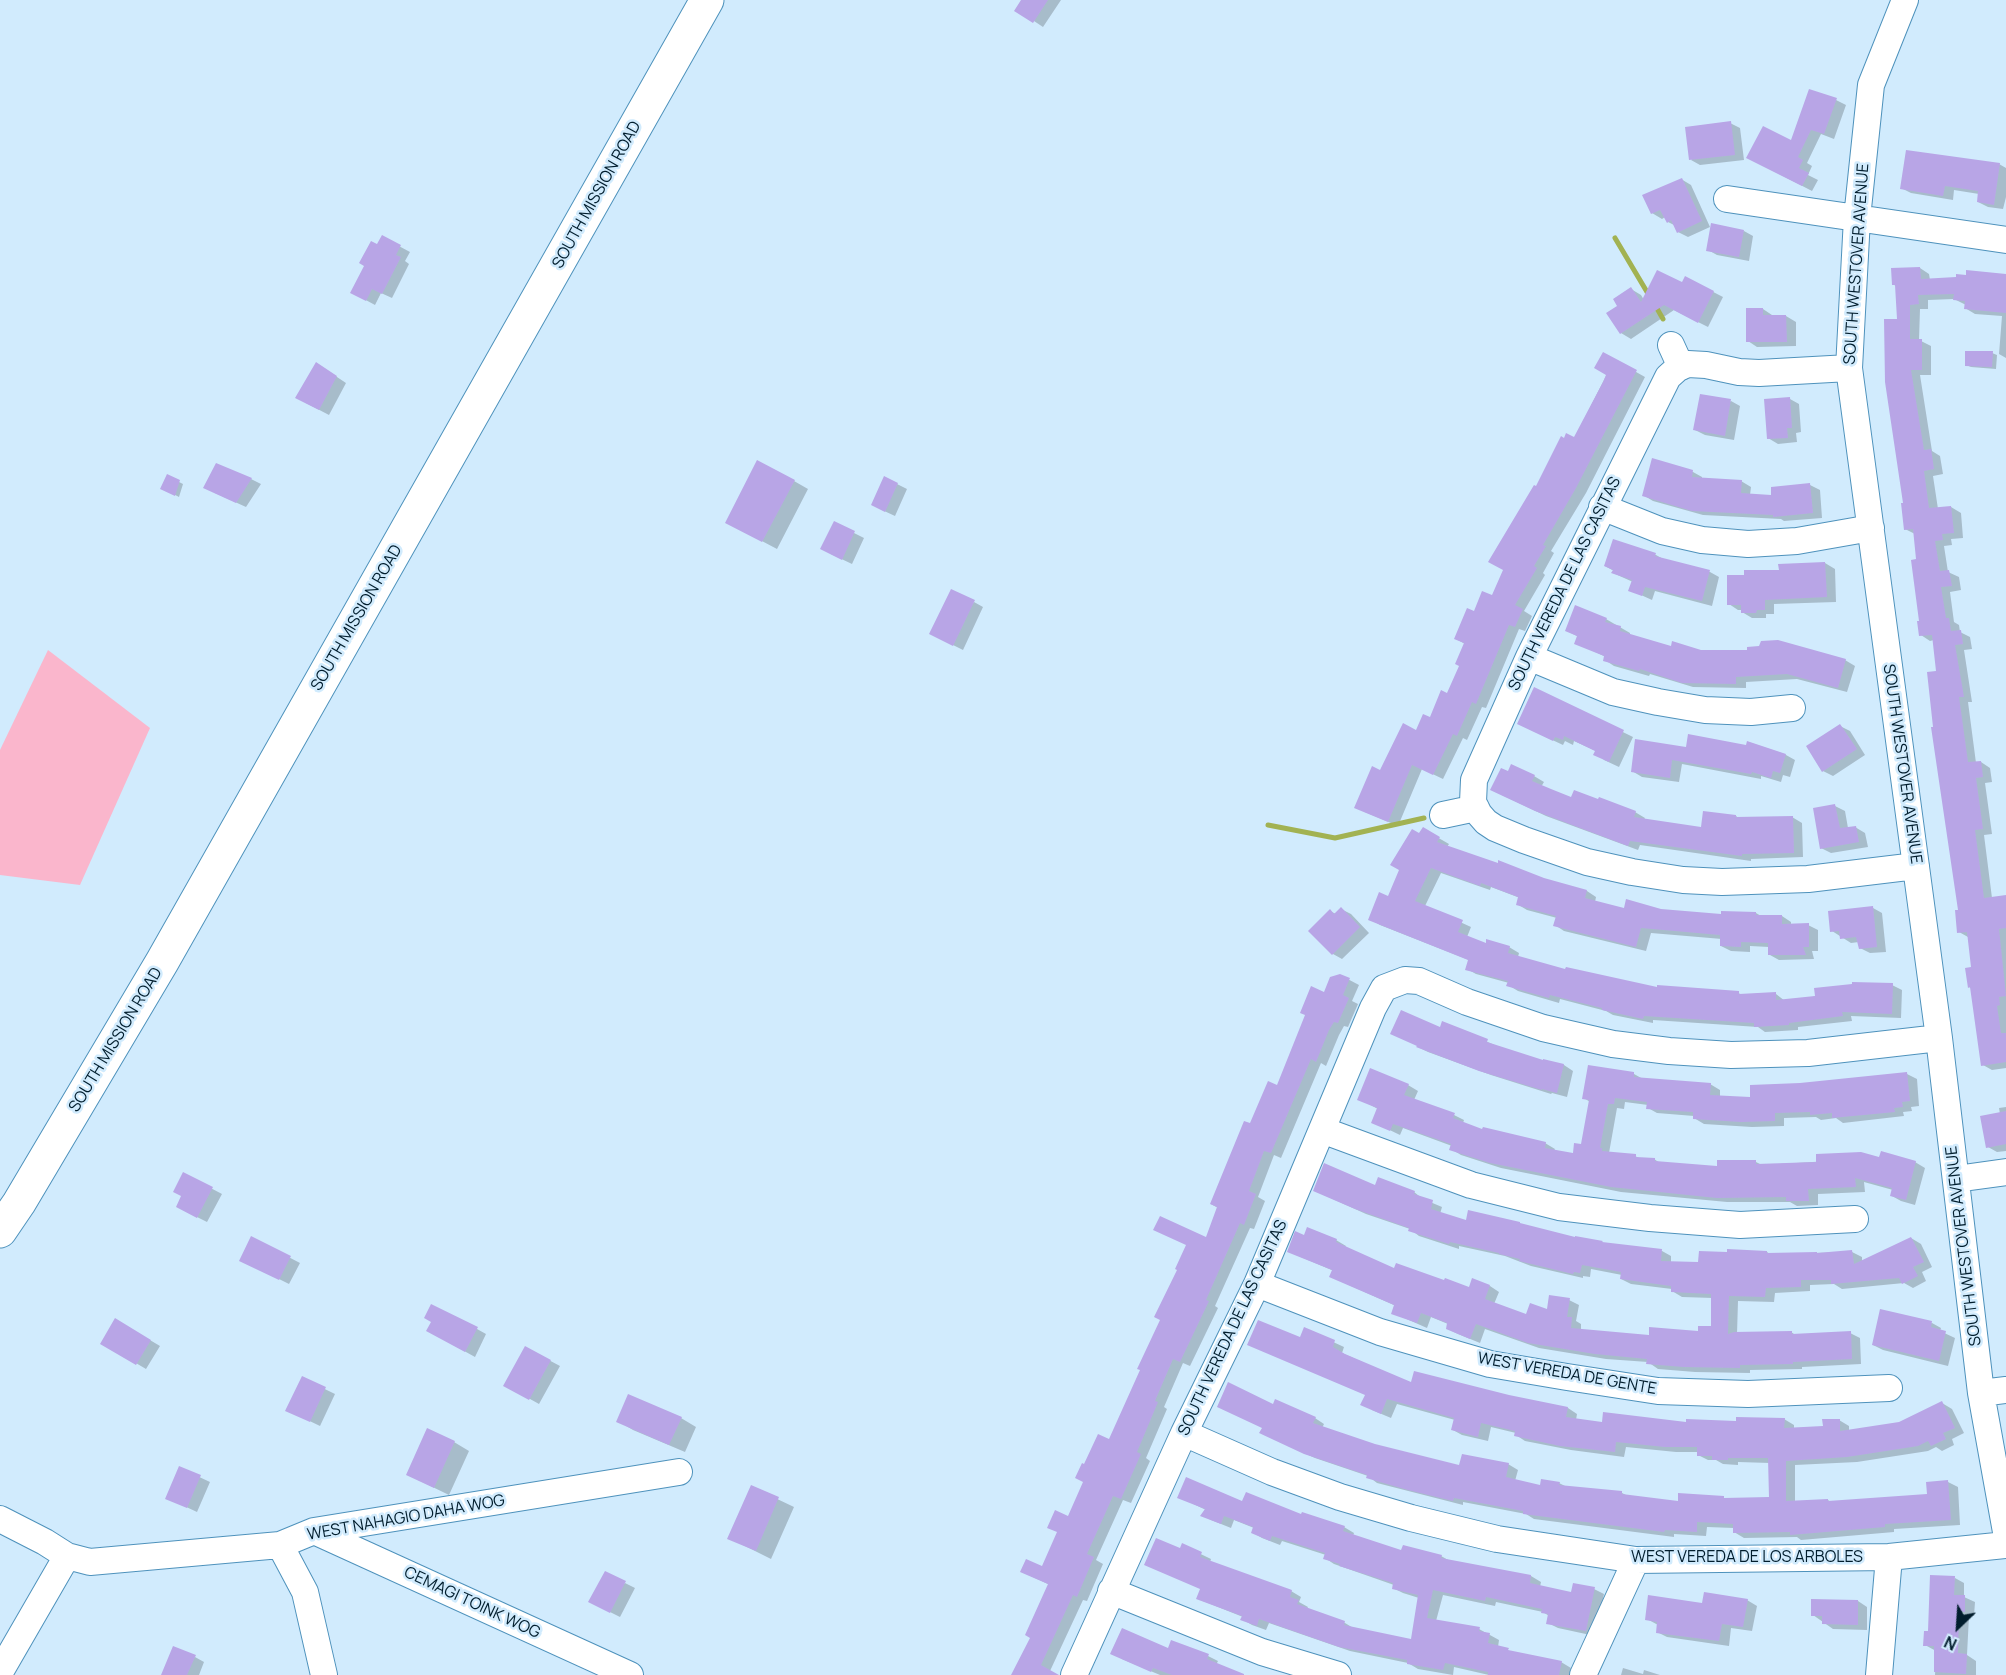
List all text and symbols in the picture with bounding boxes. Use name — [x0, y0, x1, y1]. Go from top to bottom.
street label: SOUTH MISSION ROAD — [549, 118, 645, 272]
street label: SOUTH WESTOVER AVENUE — [1840, 163, 1874, 365]
street label: SOUTH VEREDA DE LAS CASITAS — [1505, 474, 1625, 694]
street label: SOUTH MISSION ROAD — [307, 542, 407, 694]
street label: SOUTH WESTOVER AVENUE — [1878, 663, 1926, 865]
street label: SOUTH MISSION ROAD — [65, 964, 167, 1116]
street label: SOUTH WESTOVER AVENUE — [1942, 1145, 1986, 1347]
street label: SOUTH VEREDA DE LAS CASITAS — [1174, 1217, 1292, 1439]
street label: WEST VEREDA DE GENTE — [1476, 1349, 1658, 1399]
street label: WEST NAHAGIO DAHA WOG — [306, 1491, 506, 1545]
street label: WEST VEREDA DE LOS ARBOLES — [1631, 1548, 1863, 1568]
street label: CEMAGI TOINK WOG — [401, 1563, 543, 1643]
north arrow — [1928, 1597, 1988, 1657]
text: N — [1941, 1631, 1960, 1656]

